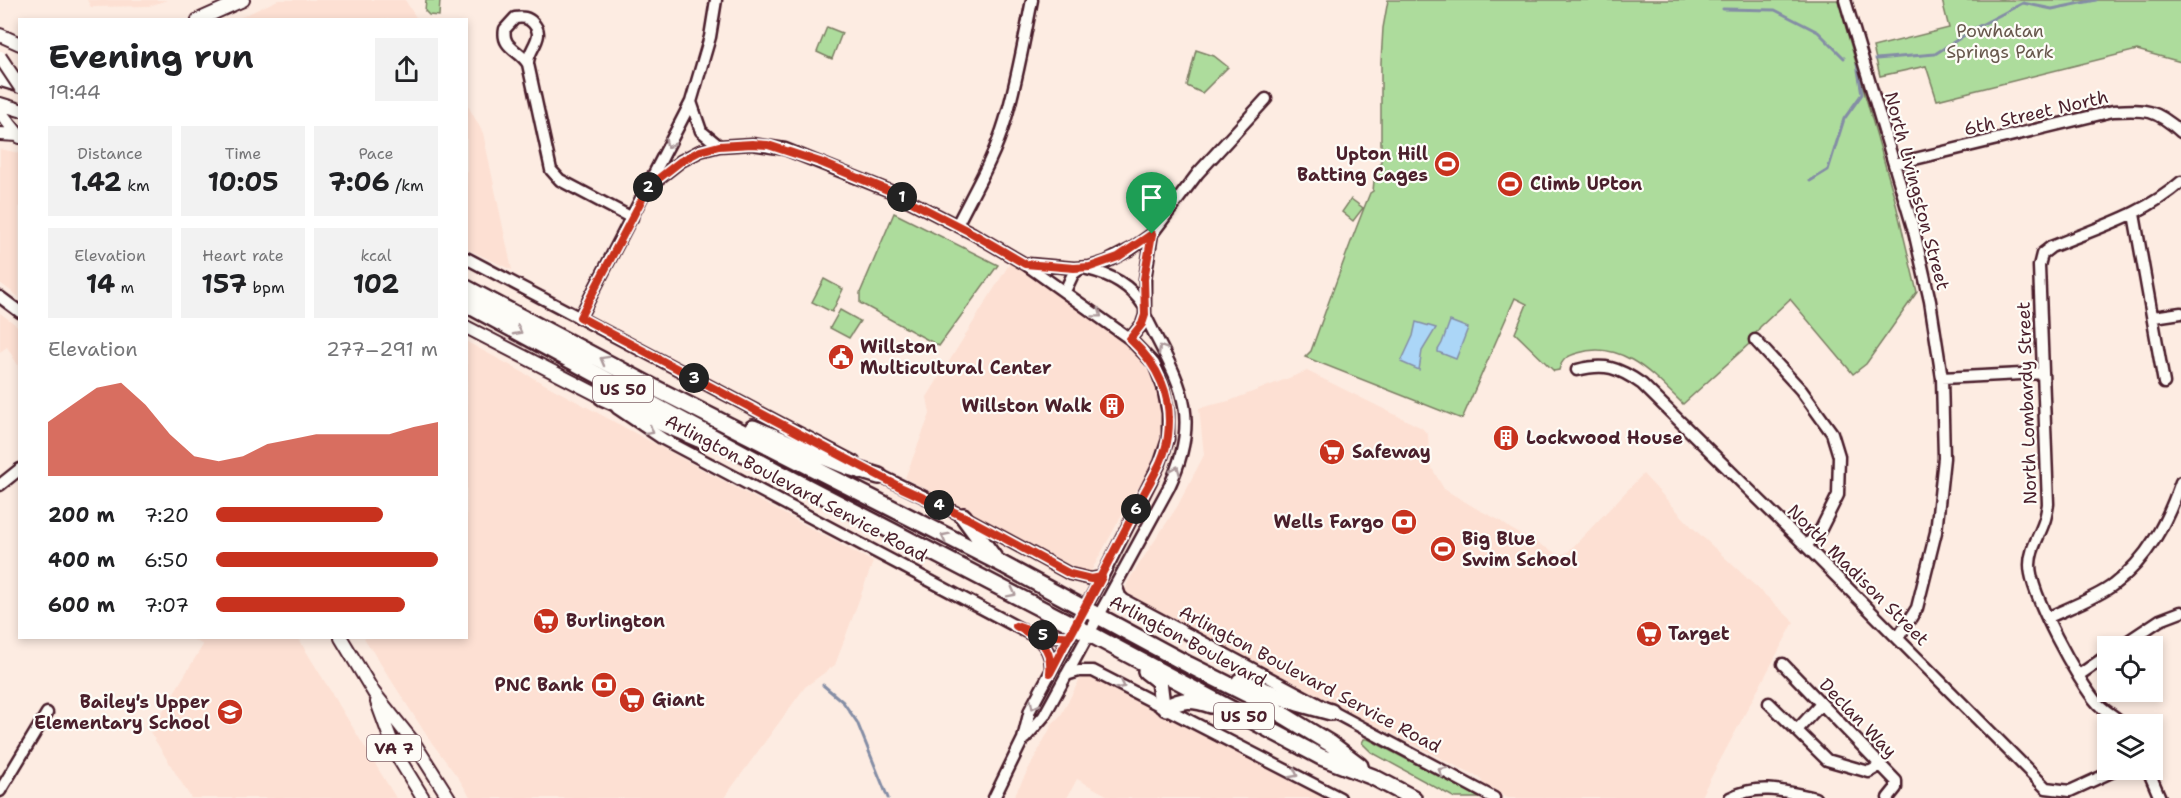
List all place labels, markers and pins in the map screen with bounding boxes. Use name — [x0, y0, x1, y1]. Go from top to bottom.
place label: Upton Hill Batting Cages — [1297, 142, 1428, 187]
sports icon: Upton Hill Batting Cages — [1432, 149, 1462, 179]
sports icon: Climb UPton — [1495, 169, 1525, 199]
pin: 2 — [633, 172, 663, 202]
pin — [1126, 172, 1177, 234]
place label: Climb UPton — [1530, 172, 1642, 196]
pin: 1 — [887, 182, 917, 212]
place label: Willston Multicultural Center — [860, 335, 1052, 380]
public building icon: Willston Multicultural Center — [826, 342, 856, 372]
pin: 3 — [679, 363, 709, 393]
building icon: Willston Walk — [1097, 391, 1127, 421]
place label: Willston Walk — [961, 394, 1092, 418]
building icon: Lockwood House — [1491, 423, 1521, 453]
place label: Lockwood House — [1526, 426, 1683, 450]
supermarket icon: Safeway — [1317, 437, 1347, 467]
place label: Safeway — [1352, 440, 1431, 464]
pin: 4 — [924, 490, 954, 520]
pin: 6 — [1121, 494, 1151, 524]
bank icon: Wells Fargo — [1389, 507, 1419, 537]
place label: Wells Fargo — [1274, 510, 1384, 534]
place label: Big Blue Swim School — [1462, 527, 1577, 572]
sports icon: Big Blue Swim School — [1428, 534, 1458, 564]
supermarket icon: Burlington — [531, 606, 561, 636]
place label: Burlington — [566, 609, 665, 633]
supermarket icon: Target — [1634, 619, 1664, 649]
pin: 5 — [1028, 620, 1058, 650]
place label: Target — [1668, 622, 1730, 646]
bank icon: PNC Bank — [589, 670, 619, 700]
place label: PNC Bank — [495, 673, 584, 697]
supermarket icon: Giant — [617, 685, 647, 715]
place label: Giant — [652, 688, 705, 712]
place label: Bailey's Upper Elementary School — [34, 690, 210, 735]
school or university icon: Bailey's Upper Elementary School — [215, 697, 245, 727]

